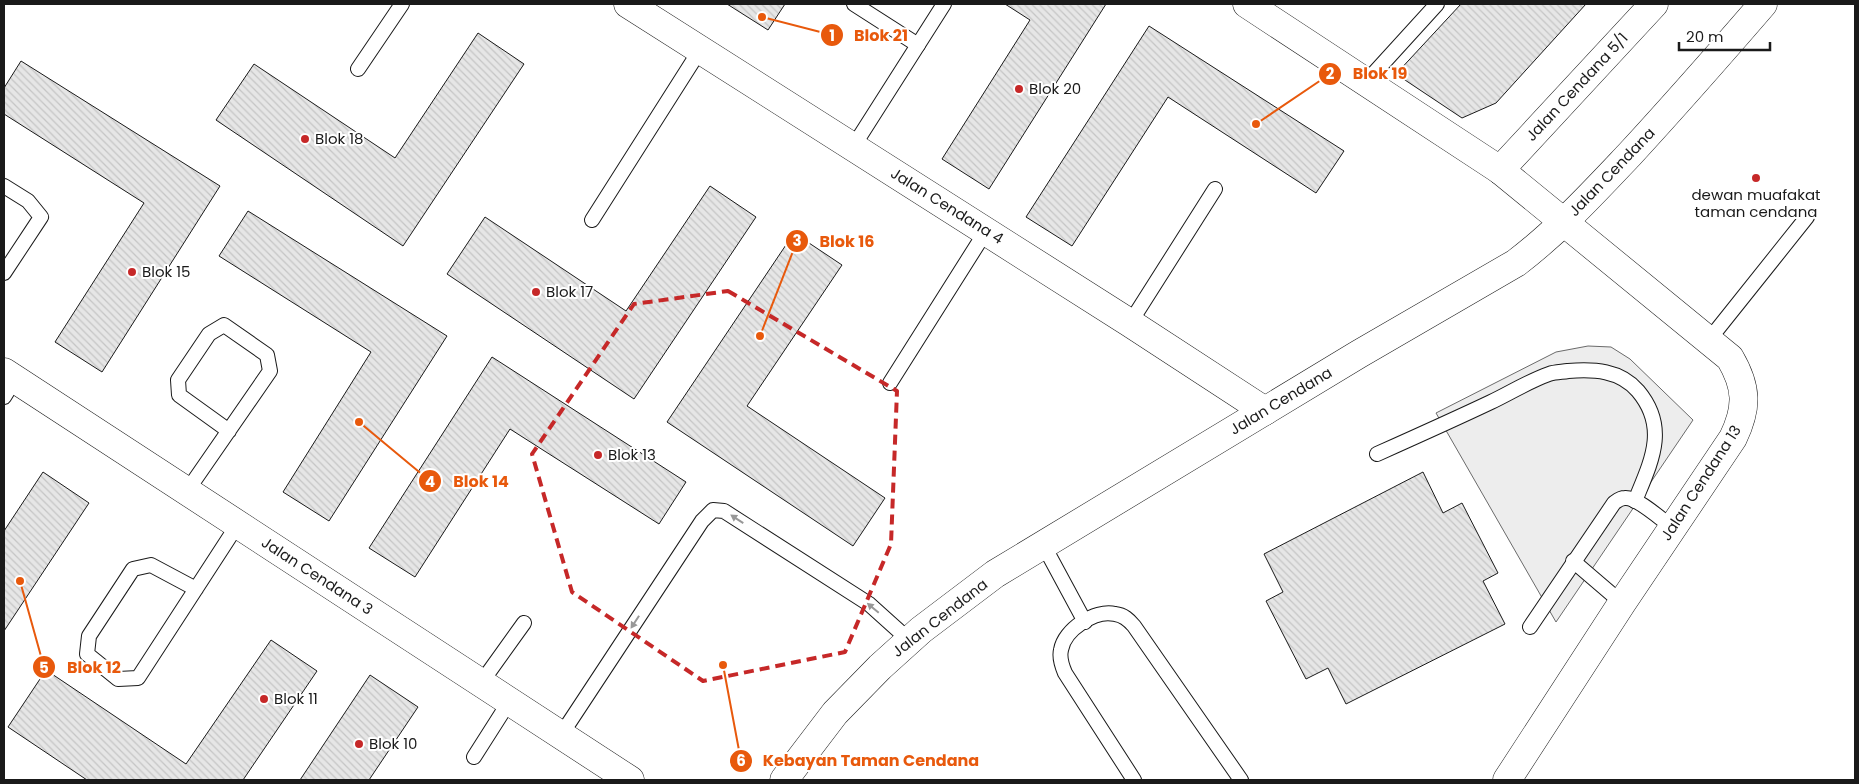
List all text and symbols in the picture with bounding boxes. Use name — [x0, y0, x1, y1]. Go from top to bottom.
callout: Blok 21 — [819, 20, 918, 51]
scale bar — [1679, 20, 1770, 52]
text: Blok 21 — [854, 24, 908, 47]
text: 1 — [829, 25, 835, 46]
text: 20 m — [1686, 26, 1724, 47]
street label: Jalan Cendana 5/1 — [1521, 28, 1633, 146]
callout: Blok 19 — [1318, 58, 1417, 89]
text: Blok 19 — [1353, 62, 1407, 85]
text: 2 — [1326, 63, 1335, 84]
place label: Blok 20 — [1029, 78, 1081, 99]
marker: Blok 20 — [1013, 83, 1025, 95]
street label: Jalan Cendana — [1564, 123, 1659, 221]
place label: Blok 18 — [315, 128, 363, 149]
marker: Blok 18 — [299, 133, 311, 145]
street label: Jalan Cendana 4 — [887, 162, 1008, 249]
marker: dewan muafakat taman cendana — [1750, 172, 1762, 184]
place label: dewan muafakat taman cendana — [1691, 184, 1821, 222]
callout: Blok 16 — [784, 226, 884, 257]
text: 3 — [792, 230, 802, 251]
text: Blok 16 — [820, 230, 874, 253]
place label: Blok 15 — [142, 261, 190, 282]
marker: Blok 15 — [126, 266, 138, 278]
place label: Blok 17 — [546, 281, 593, 302]
marker: Blok 17 — [530, 286, 542, 298]
street label: Jalan Cendana — [1226, 362, 1336, 439]
street label: Jalan Cendana 13 — [1655, 421, 1746, 544]
place label: Blok 13 — [608, 444, 656, 465]
marker: Blok 13 — [592, 449, 604, 461]
callout: Blok 14 — [418, 466, 519, 497]
text: Blok 14 — [453, 470, 509, 493]
text: 4 — [425, 471, 435, 492]
one-way arrow — [730, 515, 743, 524]
street label: Jalan Cendana 3 — [258, 532, 377, 619]
street label: Jalan Cendana — [888, 574, 992, 662]
one-way arrow — [867, 602, 880, 613]
one-way arrow — [630, 615, 640, 628]
callout: Blok 12 — [32, 652, 131, 683]
text: Blok 12 — [67, 656, 121, 679]
text: 5 — [39, 657, 49, 678]
place label: Blok 11 — [274, 688, 318, 709]
marker: Blok 11 — [258, 693, 270, 705]
place label: Blok 10 — [369, 733, 417, 754]
marker: Blok 10 — [353, 738, 365, 750]
callout: Kebayan Taman Cendana — [728, 745, 989, 776]
text: Kebayan Taman Cendana — [763, 749, 979, 772]
text: 6 — [736, 750, 746, 771]

